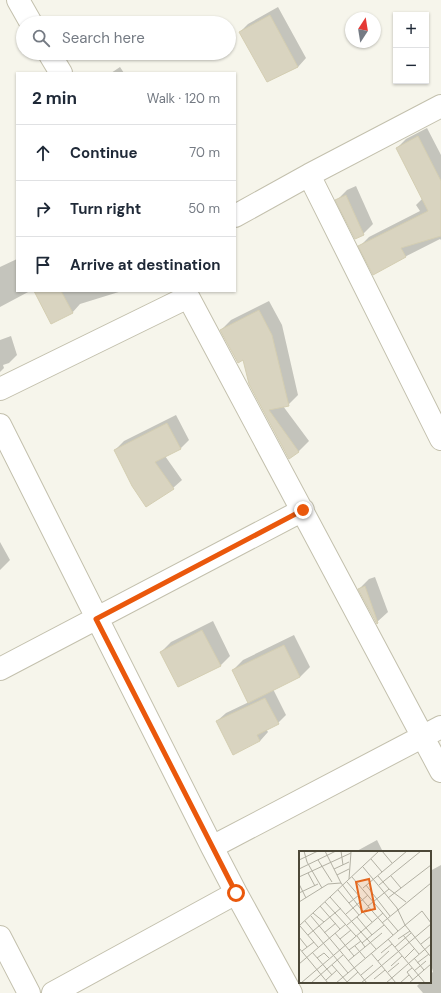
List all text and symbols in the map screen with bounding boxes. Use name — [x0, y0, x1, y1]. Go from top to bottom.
north arrow — [345, 12, 381, 48]
map controls — [393, 12, 429, 84]
button: + — [393, 12, 429, 48]
search box — [16, 16, 236, 60]
icon: search — [30, 27, 52, 49]
text: Search here — [62, 28, 145, 48]
button: − — [393, 48, 429, 84]
text: 2 min — [32, 87, 77, 109]
text: Walk · 120 m — [147, 90, 220, 107]
icon: ahead — [32, 142, 54, 164]
text: Continue — [70, 143, 138, 163]
text: 70 m — [189, 144, 220, 161]
icon: right — [32, 198, 54, 220]
text: Turn right — [70, 199, 141, 219]
text: 50 m — [188, 200, 220, 217]
icon: arrive — [32, 254, 54, 276]
text: Arrive at destination — [70, 255, 221, 275]
route end — [294, 501, 312, 519]
inset map — [299, 851, 431, 983]
route start — [227, 884, 245, 902]

